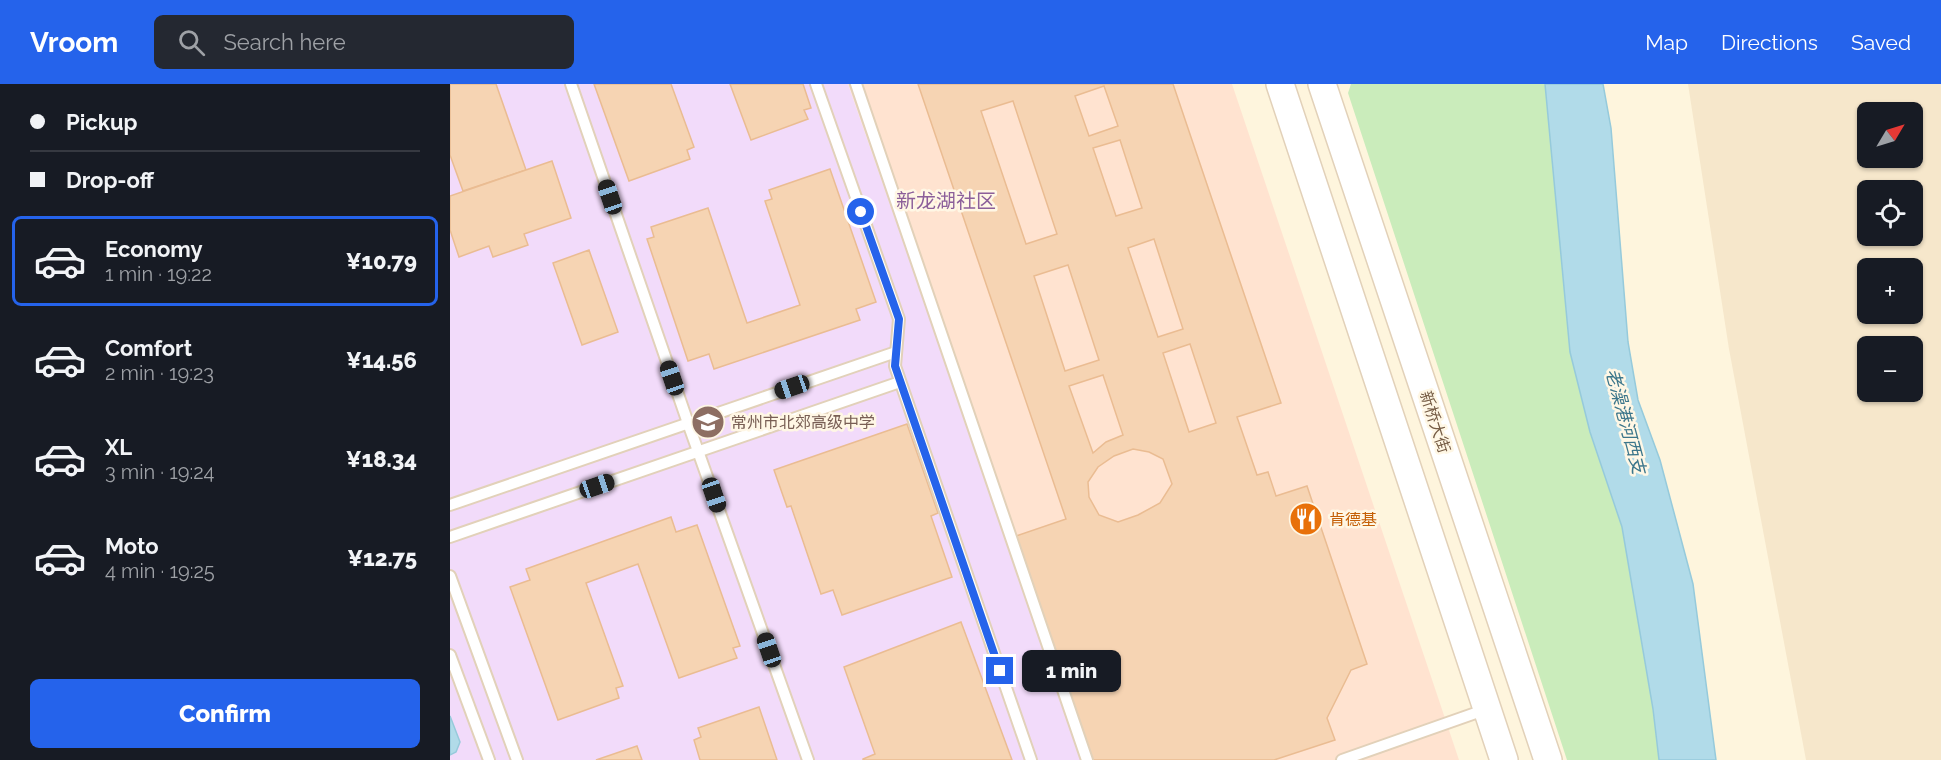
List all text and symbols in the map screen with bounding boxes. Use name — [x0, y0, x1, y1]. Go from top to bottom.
search box — [154, 15, 574, 69]
text: Vroom — [30, 26, 118, 59]
icon: search — [175, 26, 208, 59]
text: Search here — [223, 29, 346, 55]
text: Map — [1645, 30, 1688, 55]
text: Directions — [1721, 30, 1818, 55]
text: Saved — [1851, 30, 1911, 55]
north arrow — [1857, 102, 1923, 168]
map controls — [1857, 102, 1923, 402]
text: Pickup — [66, 109, 138, 135]
text: Drop-off — [66, 167, 154, 193]
car — [596, 177, 624, 217]
button: locate — [1857, 180, 1923, 246]
district label: 新龙湖社区 — [896, 189, 996, 213]
route start — [847, 198, 874, 225]
icon: car — [33, 234, 87, 288]
text: Economy — [105, 236, 203, 262]
text: ¥10.79 — [346, 248, 417, 274]
button: + — [1857, 258, 1923, 324]
text: 1 min · 19:22 — [105, 262, 212, 286]
icon: car — [33, 333, 87, 387]
text: Comfort — [105, 335, 192, 361]
button: − — [1857, 336, 1923, 402]
text: ¥14.56 — [346, 347, 417, 373]
car — [658, 358, 686, 398]
text: 2 min · 19:23 — [105, 361, 214, 385]
water label: 老澡港河西支 — [1602, 366, 1651, 478]
car — [772, 373, 812, 401]
street label: 新桥大街 — [1416, 389, 1454, 455]
school or university icon: 常州市北郊高级中学 — [690, 404, 726, 440]
place label: 常州市北郊高级中学 — [731, 413, 875, 432]
icon: car — [33, 432, 87, 486]
text: XL — [105, 434, 132, 460]
text: ¥18.34 — [346, 446, 417, 472]
text: 3 min · 19:24 — [105, 460, 215, 484]
car — [577, 472, 617, 500]
car — [700, 475, 728, 515]
restaurant icon: 肯德基 — [1288, 501, 1324, 537]
place label: 肯德基 — [1329, 510, 1377, 529]
icon: car — [33, 531, 87, 585]
text: Moto — [105, 533, 159, 559]
text: ¥12.75 — [347, 545, 417, 571]
text: 4 min · 19:25 — [105, 559, 215, 583]
car — [755, 630, 783, 670]
callout: 1 min — [1021, 650, 1120, 692]
route end — [986, 657, 1013, 684]
text: 1 min — [1046, 659, 1097, 683]
button: Confirm — [30, 679, 420, 748]

